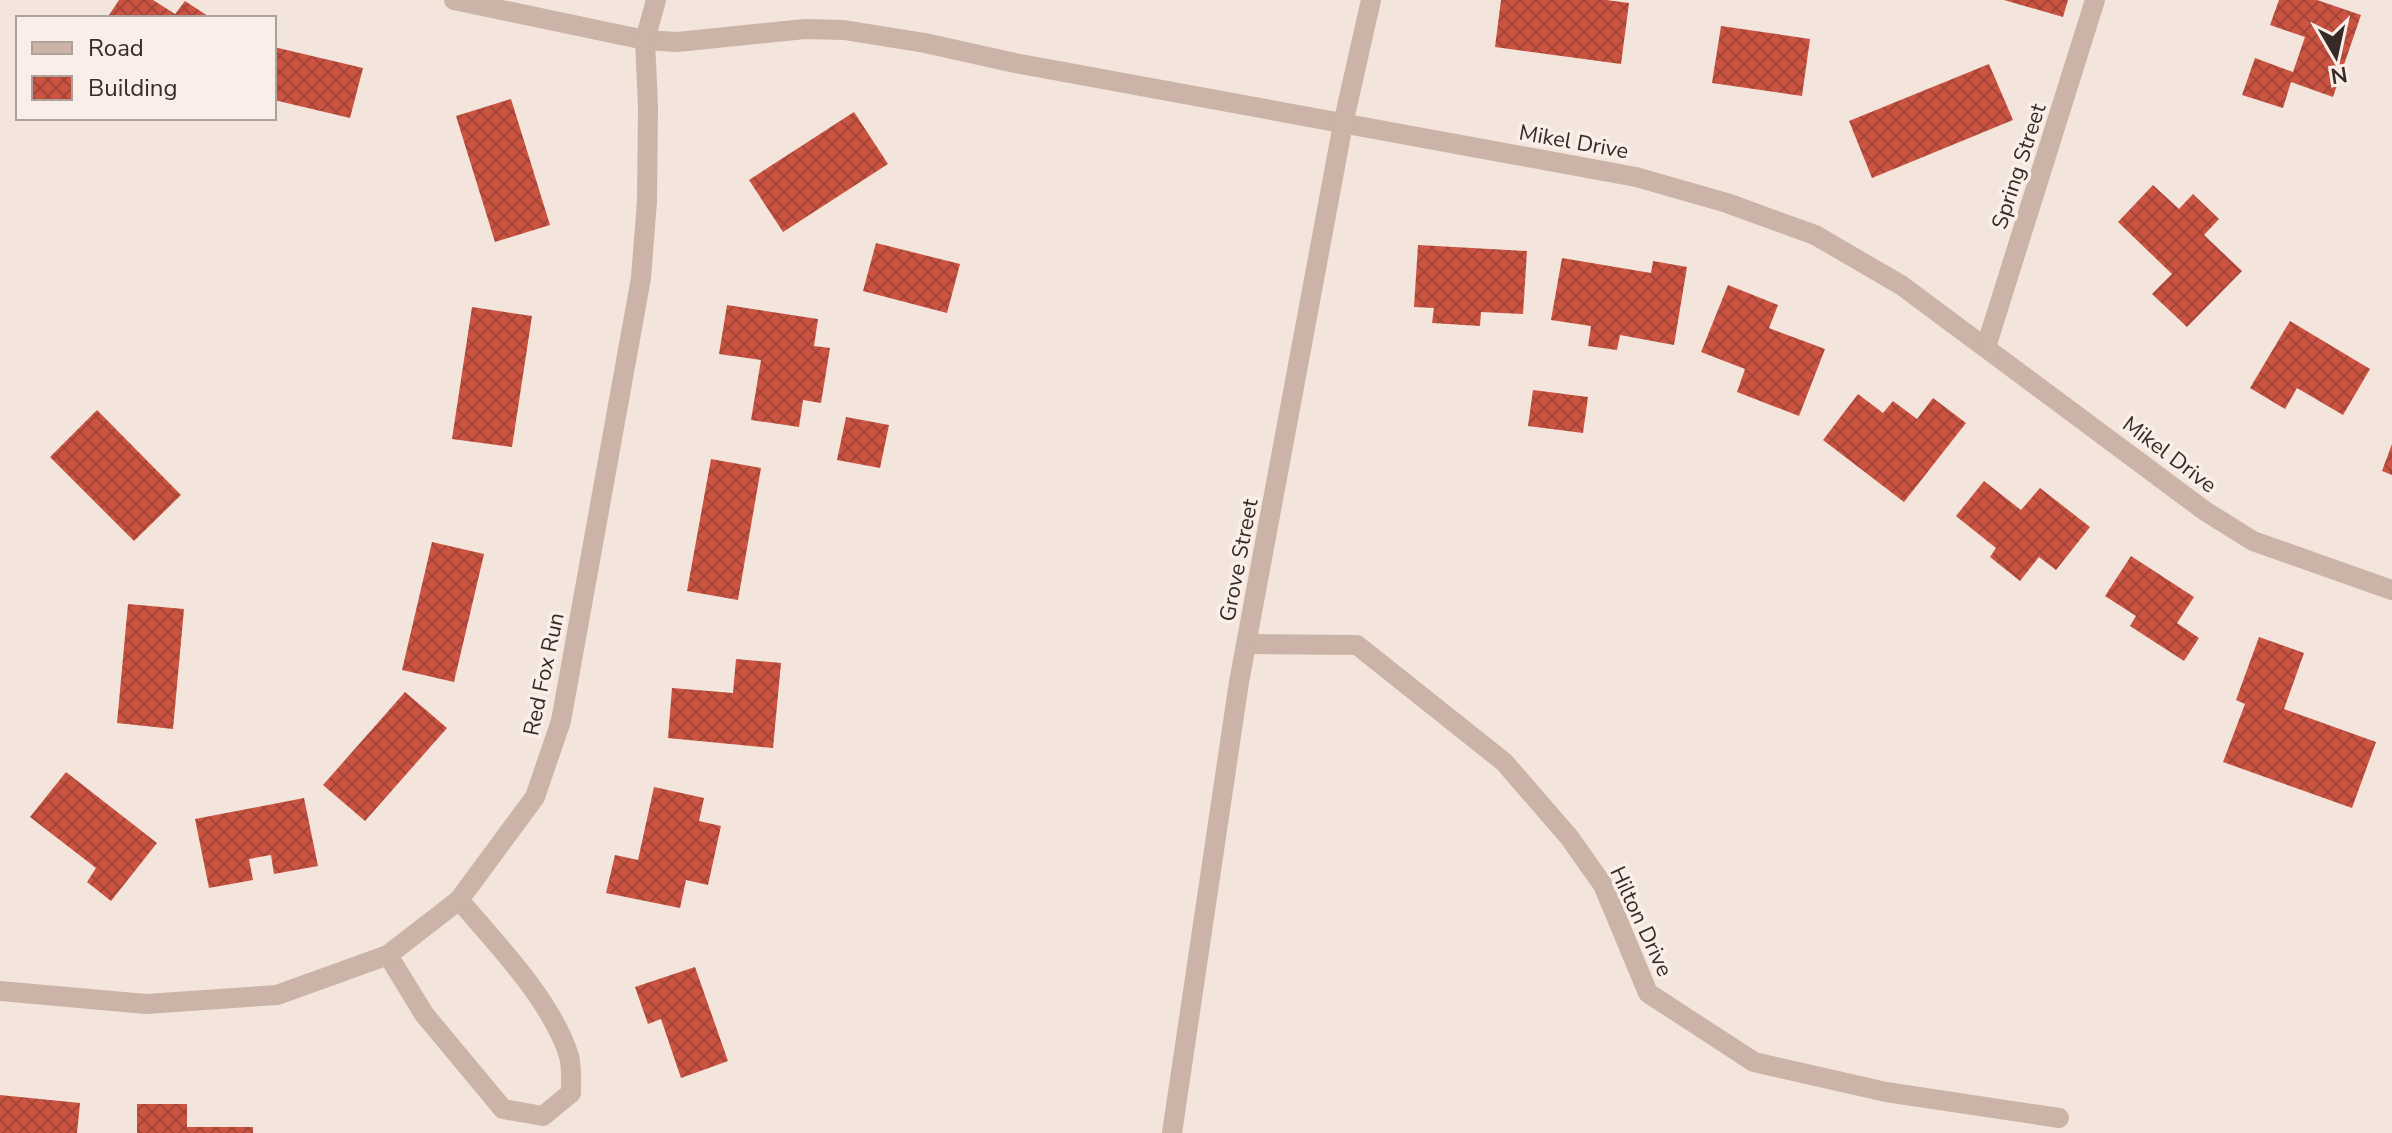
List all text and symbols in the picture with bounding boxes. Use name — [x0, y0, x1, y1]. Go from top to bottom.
legend — [16, 16, 276, 120]
north arrow — [2296, 16, 2376, 96]
text: Road — [88, 32, 144, 64]
text: N — [2328, 59, 2349, 91]
text: Building — [88, 72, 178, 104]
street label: Spring Street — [1985, 99, 2053, 233]
street label: Mikel Drive — [1517, 118, 1631, 166]
street label: Mikel Drive — [2116, 410, 2223, 500]
street label: Grove Street — [1212, 496, 1266, 624]
street label: Red Fox Run — [516, 610, 572, 738]
street label: Hilton Drive — [1602, 861, 1680, 981]

